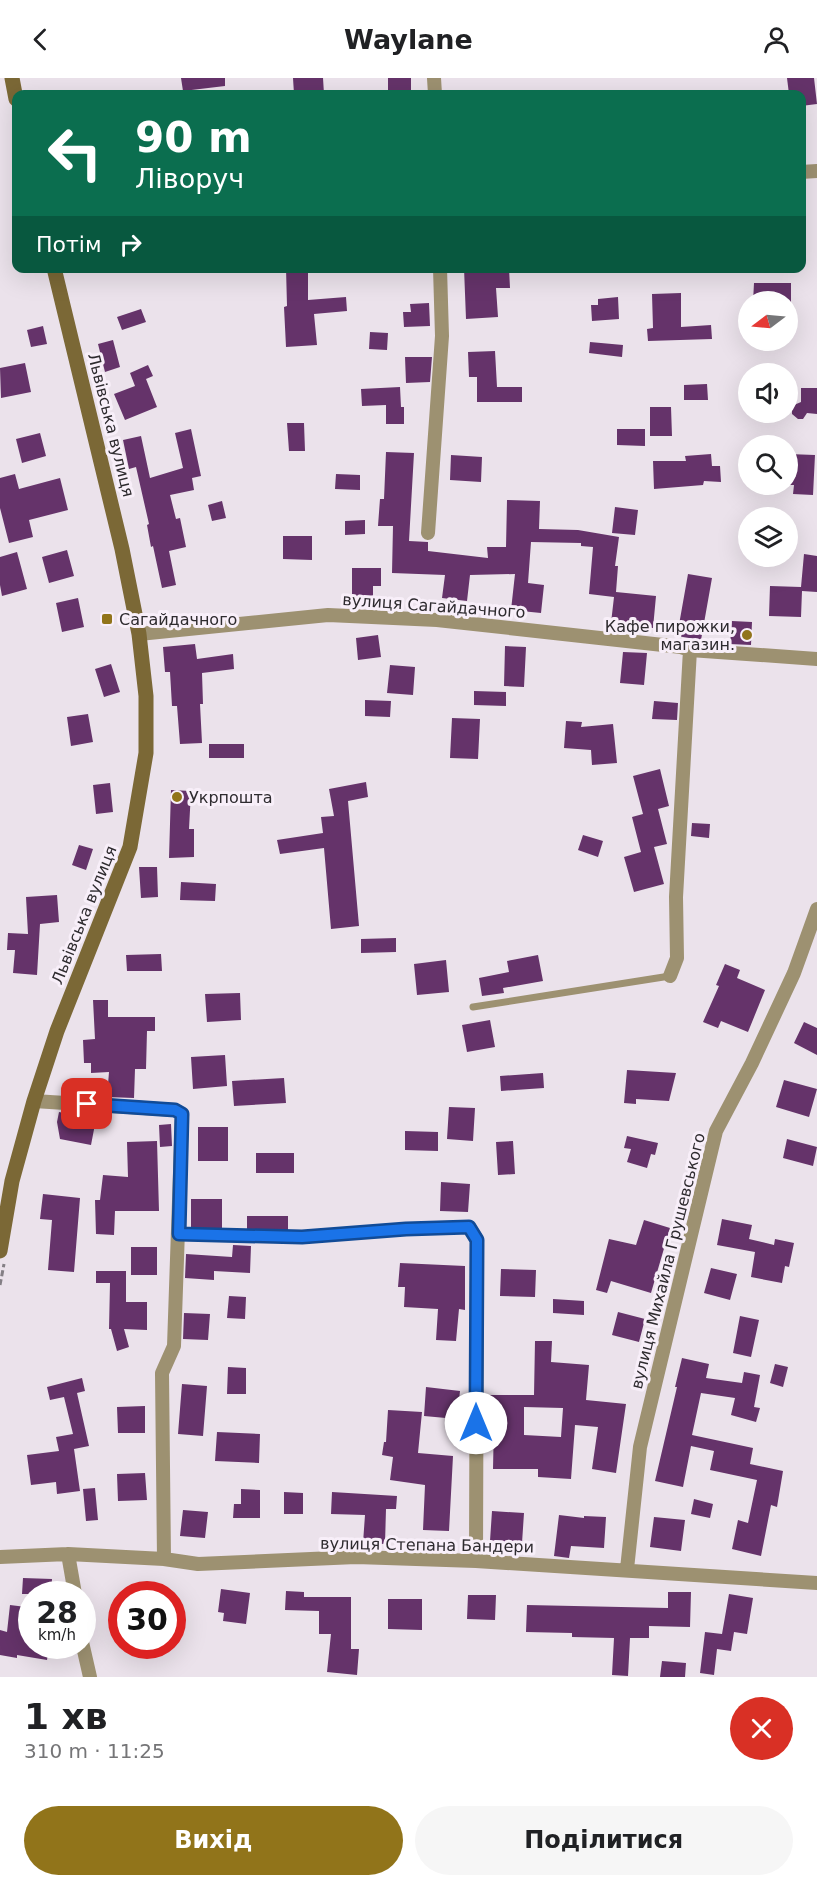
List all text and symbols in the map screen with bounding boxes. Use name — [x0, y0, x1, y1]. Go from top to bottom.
icon: back — [24, 23, 57, 56]
icon: person — [760, 23, 793, 56]
text: Waylane — [344, 24, 473, 55]
text: 90 m — [135, 113, 252, 162]
icon: left — [36, 114, 114, 192]
text: Ліворуч — [135, 163, 244, 194]
icon: right — [114, 228, 147, 261]
text: Потім — [36, 232, 102, 257]
north arrow — [738, 291, 798, 351]
map controls — [738, 291, 798, 567]
street label: Львівська вулиця — [84, 351, 138, 499]
button: sound — [738, 363, 798, 423]
button: search — [738, 435, 798, 495]
button: layers — [738, 507, 798, 567]
street label: вулиця Сагайдачного — [342, 590, 526, 622]
place label: Сагайдачного — [119, 610, 237, 629]
marker: Сагайдачного — [100, 612, 114, 626]
place label: Кафе пирожки, магазин. — [605, 617, 735, 654]
marker: Кафе пирожки, магазин. — [740, 628, 754, 642]
place label: Укрпошта — [189, 788, 273, 807]
marker: Укрпошта — [170, 790, 184, 804]
street label: Львівська вулиця — [48, 843, 120, 987]
pin — [61, 1078, 112, 1129]
icon: arrive — [70, 1087, 103, 1120]
street label: вулиця Михайла Грушевського — [627, 1131, 709, 1391]
position arrow — [444, 1391, 508, 1455]
street label: вулиця Степана Бандери — [320, 1534, 534, 1556]
speed limit sign: 30 — [108, 1581, 186, 1659]
text: 28 — [36, 1595, 78, 1630]
text: km/h — [38, 1626, 76, 1644]
text: 1 хв — [24, 1696, 108, 1737]
button: close — [730, 1697, 793, 1760]
text: 310 m · 11:25 — [24, 1739, 165, 1763]
button: Вихід — [24, 1806, 403, 1875]
button: Поділитися — [415, 1806, 793, 1875]

